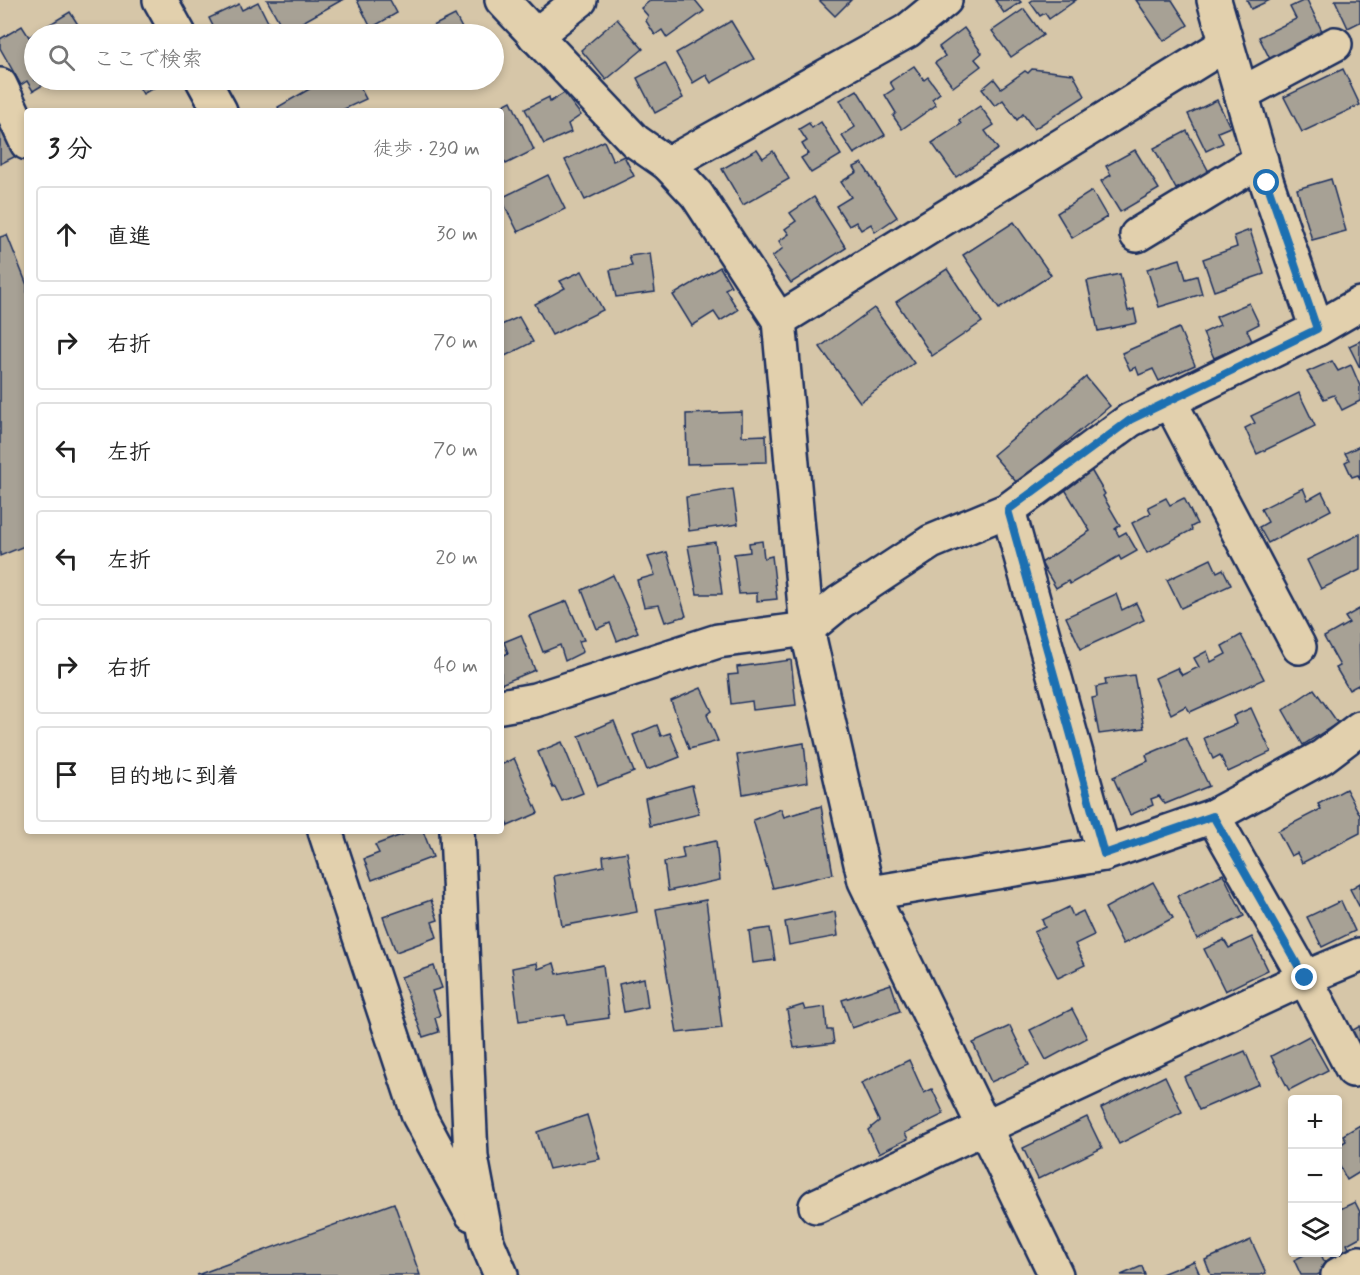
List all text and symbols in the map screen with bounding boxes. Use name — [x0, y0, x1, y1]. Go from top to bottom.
search box — [24, 24, 504, 90]
icon: search — [45, 41, 78, 74]
text: ここで検索 — [93, 46, 203, 74]
text: 3 分 — [48, 133, 93, 167]
text: 徒歩 · 230 m — [373, 136, 480, 163]
route start — [1253, 169, 1279, 195]
icon: ahead — [50, 218, 83, 251]
text: 30 m — [436, 221, 478, 248]
text: 直進 — [107, 223, 151, 251]
icon: right — [50, 326, 83, 359]
text: 70 m — [433, 329, 478, 356]
text: 右折 — [107, 331, 151, 359]
icon: left — [50, 434, 83, 467]
text: 70 m — [433, 437, 478, 464]
text: 左折 — [107, 439, 151, 467]
icon: left — [50, 542, 83, 575]
text: 20 m — [435, 545, 478, 572]
text: 左折 — [107, 547, 151, 575]
icon: right — [50, 650, 83, 683]
text: 40 m — [434, 653, 478, 680]
text: 右折 — [107, 655, 151, 683]
icon: arrive — [50, 758, 83, 791]
text: 目的地に到着 — [107, 763, 239, 791]
route end — [1291, 964, 1317, 990]
map controls — [1288, 1095, 1342, 1257]
button: + — [1288, 1095, 1342, 1149]
button: − — [1288, 1149, 1342, 1203]
button: layers — [1288, 1203, 1342, 1257]

